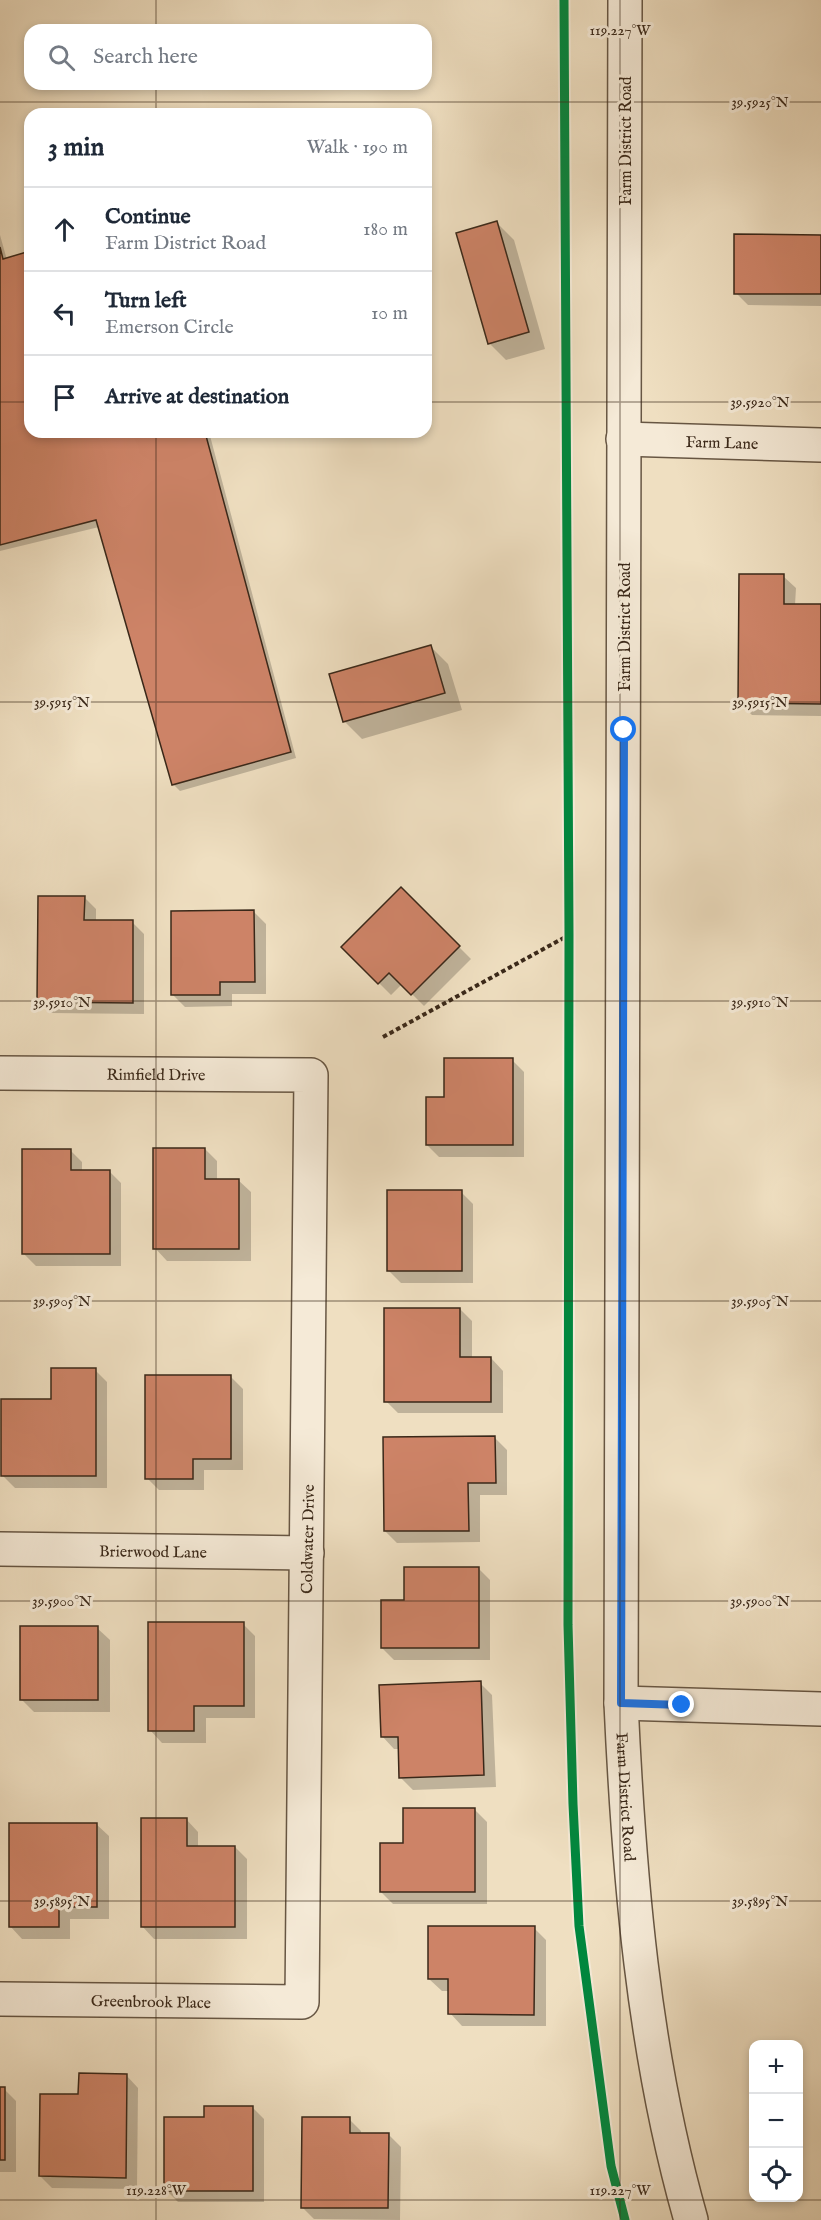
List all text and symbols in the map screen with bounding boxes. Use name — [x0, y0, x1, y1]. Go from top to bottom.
text: 119.227°W — [590, 21, 651, 40]
search box — [24, 24, 432, 90]
icon: search — [45, 41, 78, 74]
text: Search here — [93, 43, 198, 71]
street label: Farm District Road — [617, 76, 637, 205]
text: 39.5925°N — [731, 93, 789, 112]
text: 3 min — [48, 131, 104, 164]
text: Walk · 190 m — [306, 135, 408, 160]
text: Continue — [105, 203, 191, 231]
icon: ahead — [48, 213, 81, 246]
text: 180 m — [363, 217, 408, 242]
text: Farm District Road — [105, 231, 266, 256]
text: Turn left — [105, 287, 187, 315]
icon: left — [48, 297, 81, 330]
text: 10 m — [371, 301, 408, 326]
text: Emerson Circle — [105, 315, 234, 340]
icon: arrive — [48, 381, 81, 414]
text: Arrive at destination — [105, 383, 289, 411]
text: 39.5920°N — [730, 393, 790, 412]
street label: Farm Lane — [685, 433, 759, 455]
street label: Farm District Road — [616, 562, 636, 691]
text: 39.5915°N — [34, 693, 90, 712]
text: 39.5915°N — [732, 693, 788, 712]
route start — [610, 716, 636, 742]
text: 39.5910°N — [33, 993, 91, 1012]
text: 39.5910°N — [731, 993, 789, 1012]
street label: Rimfield Drive — [106, 1066, 206, 1086]
text: 39.5905°N — [33, 1292, 91, 1311]
text: 39.5905°N — [731, 1292, 789, 1311]
street label: Coldwater Drive — [298, 1484, 320, 1594]
street label: Brierwood Lane — [99, 1542, 207, 1564]
text: 39.5900°N — [32, 1592, 92, 1611]
text: 39.5900°N — [730, 1592, 790, 1611]
route end — [668, 1691, 694, 1717]
street label: Farm District Road — [610, 1732, 639, 1863]
text: 39.5895°N — [34, 1892, 90, 1911]
text: 39.5895°N — [732, 1892, 788, 1911]
street label: Greenbrook Place — [91, 1992, 211, 2014]
map controls — [749, 2040, 803, 2202]
button: + — [749, 2040, 803, 2094]
button: − — [749, 2094, 803, 2148]
button: locate — [749, 2148, 803, 2202]
text: 119.228°W — [126, 2181, 187, 2200]
text: 119.227°W — [590, 2181, 651, 2200]

